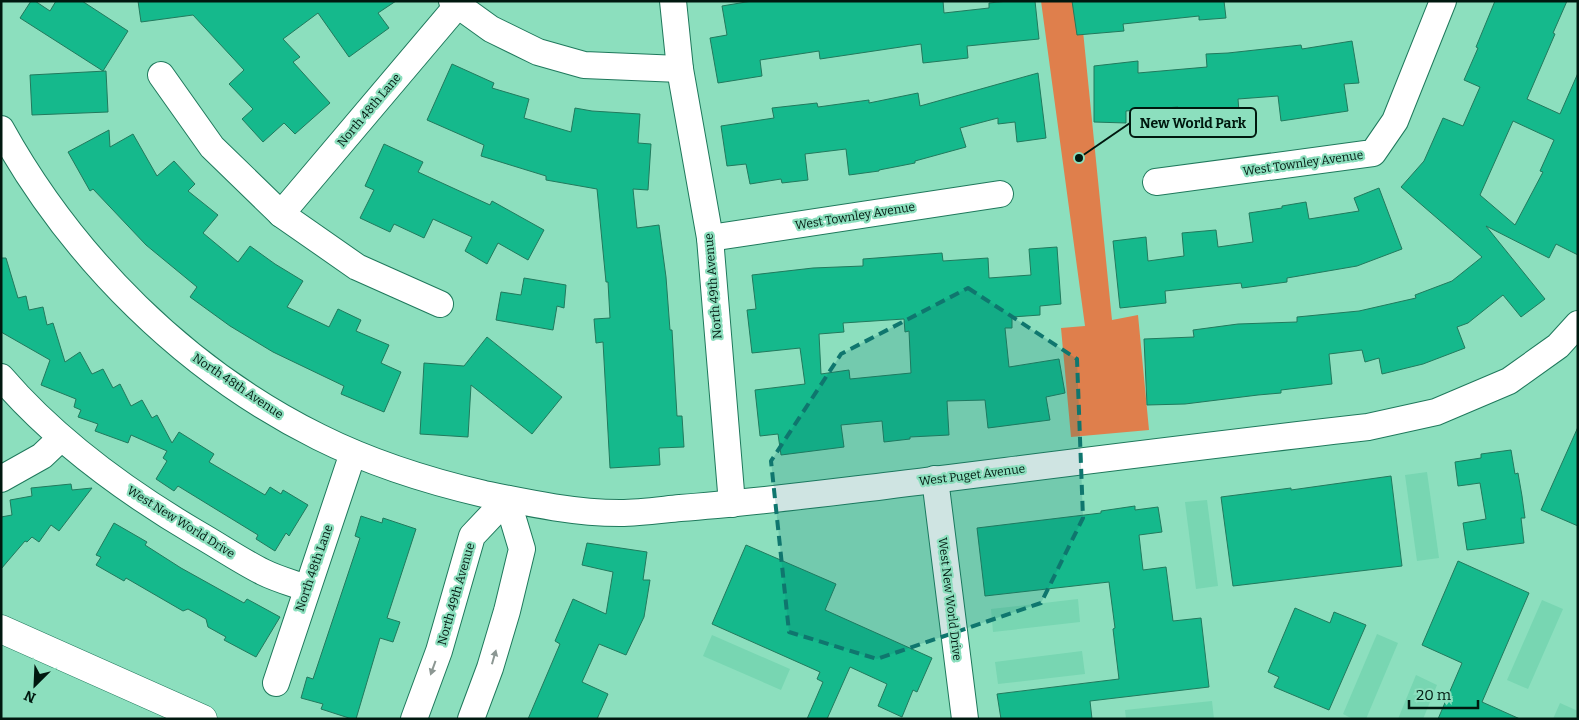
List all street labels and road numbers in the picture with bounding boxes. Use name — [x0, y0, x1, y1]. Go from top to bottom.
street label: North 48th Lane — [334, 71, 404, 149]
street label: West Townley Avenue — [1242, 148, 1364, 178]
street label: West Townley Avenue — [794, 200, 916, 232]
street label: North 49th Avenue — [701, 233, 725, 339]
street label: North 48th Avenue — [190, 351, 286, 421]
street label: West Puget Avenue — [918, 462, 1026, 488]
street label: West New World Drive — [125, 483, 237, 561]
street label: North 48th Lane — [293, 523, 335, 613]
street label: West New World Drive — [935, 537, 965, 661]
street label: North 49th Avenue — [435, 541, 477, 647]

